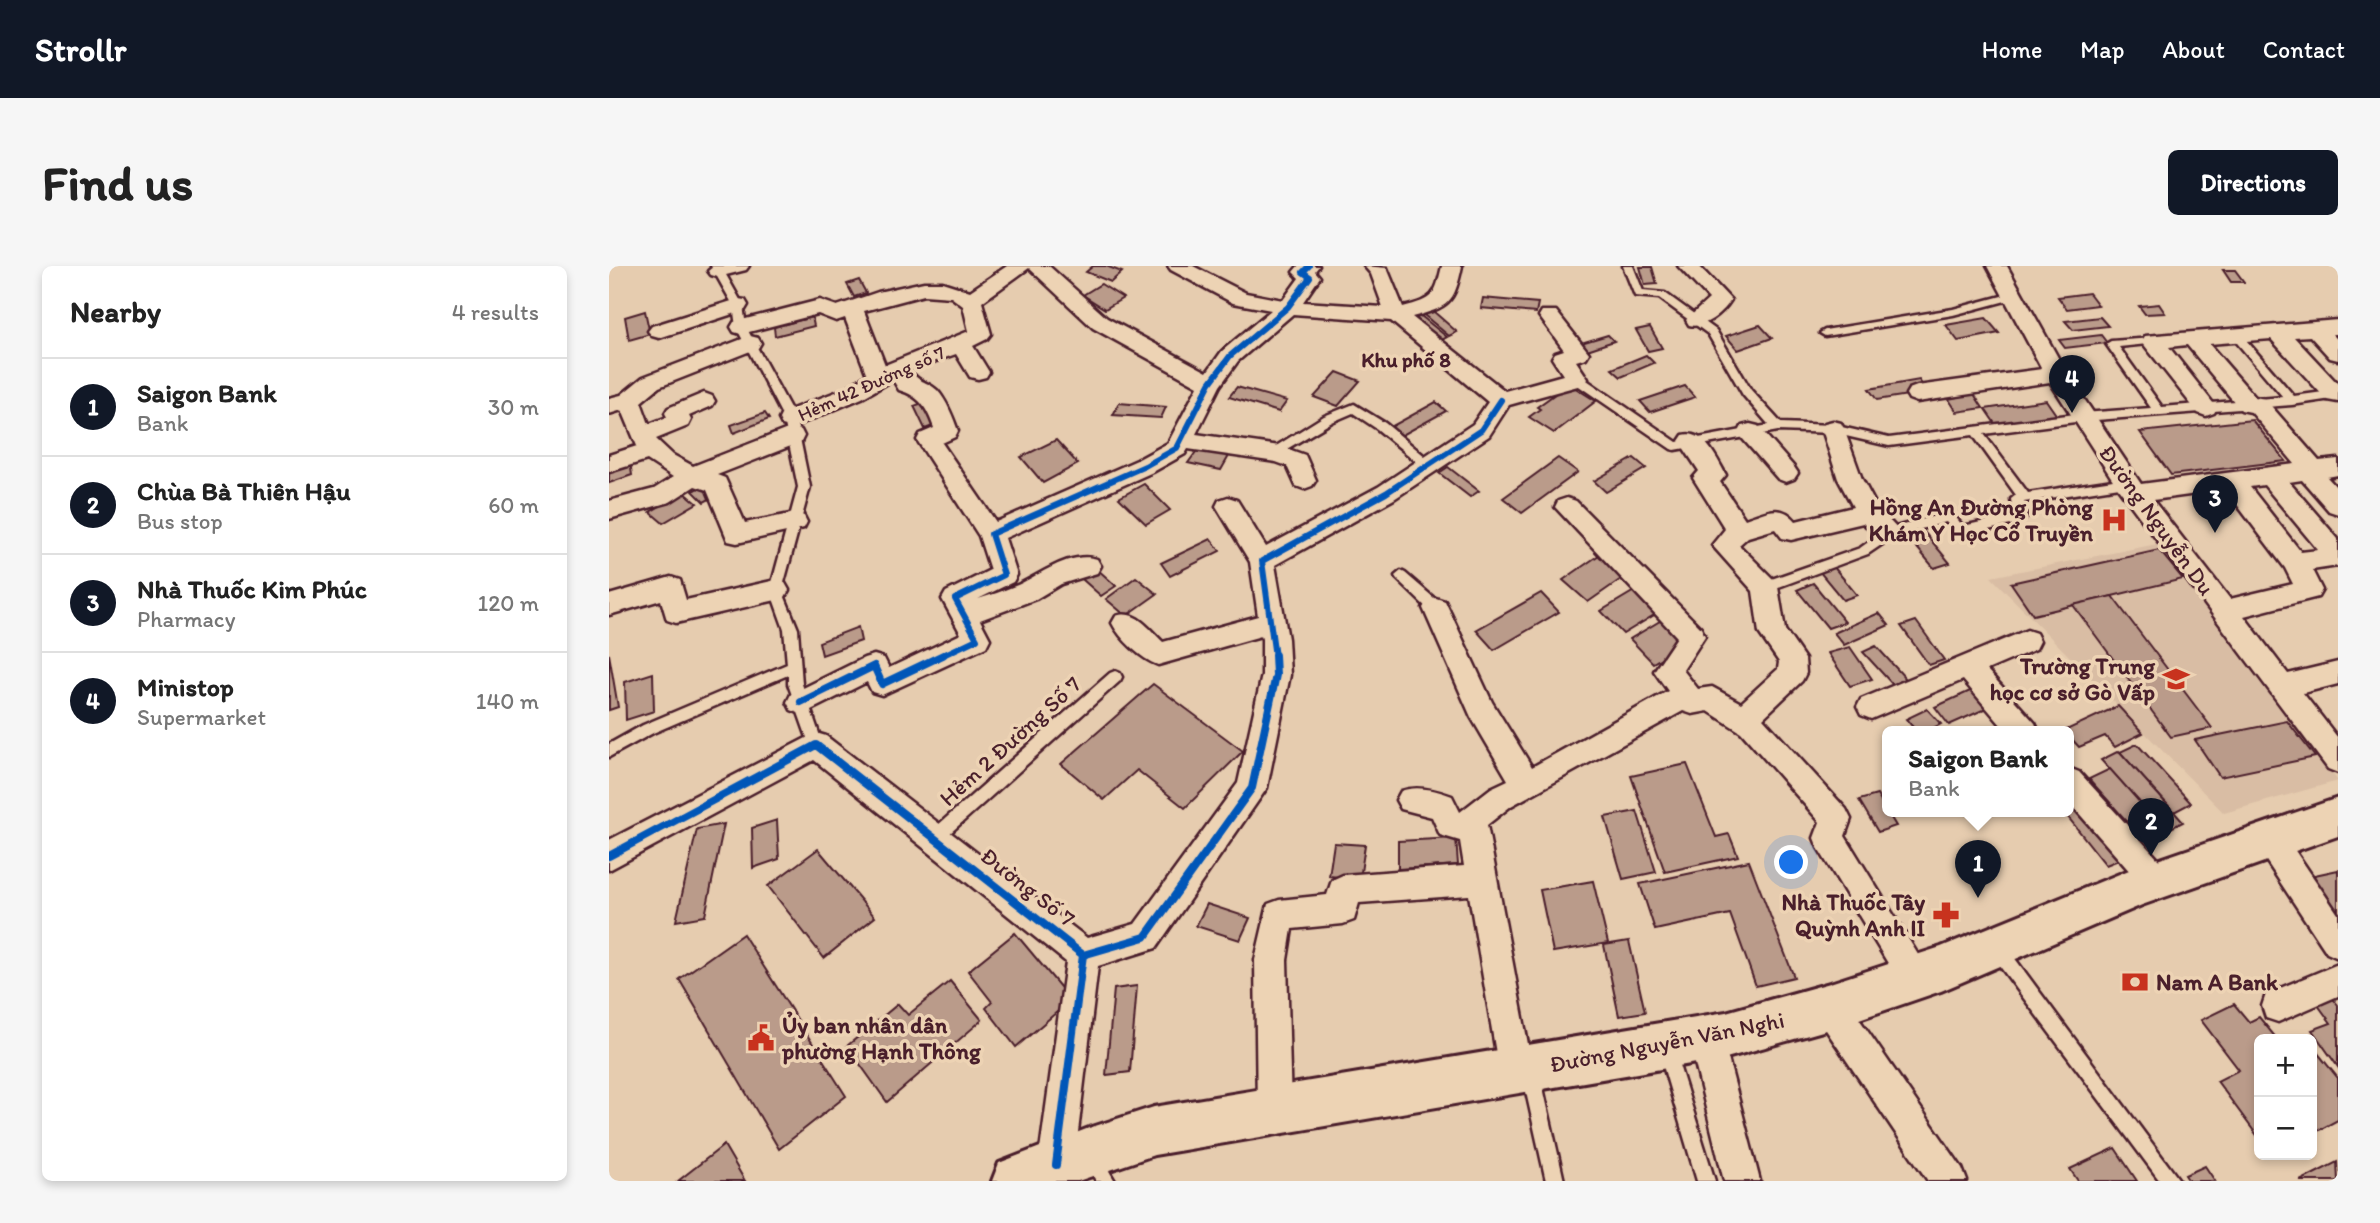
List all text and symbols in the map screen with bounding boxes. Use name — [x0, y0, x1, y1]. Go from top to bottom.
text: Strollr — [35, 30, 126, 69]
text: Home — [1982, 35, 2042, 64]
text: Map — [2080, 35, 2124, 64]
text: About — [2162, 35, 2225, 64]
text: Contact — [2263, 35, 2345, 64]
button: Directions — [2168, 150, 2338, 215]
text: Find us — [42, 153, 193, 212]
text: Nearby — [70, 293, 161, 330]
text: 4 results — [452, 298, 539, 326]
street label: Hẻm 42 Đường số 7 — [794, 341, 948, 426]
district label: Khu phố 8 — [1361, 347, 1451, 373]
pin: 4 — [2049, 355, 2095, 413]
text: Saigon Bank — [137, 377, 277, 409]
text: 1 — [88, 393, 98, 421]
text: 30 m — [488, 393, 539, 421]
text: Bank — [137, 409, 189, 437]
street label: Đường Nguyễn Du — [2093, 440, 2221, 601]
text: Chùa Bà Thiên Hậu — [137, 475, 351, 507]
pin: 3 — [2192, 475, 2238, 533]
text: 2 — [87, 491, 99, 519]
text: 60 m — [488, 491, 539, 519]
place label: Hồng An Đường Phòng Khám Y Học Cổ Truyền — [1869, 493, 2094, 547]
hospital icon: Hồng An Đường Phòng Khám Y Học Cổ Truyền — [2099, 505, 2129, 535]
text: Bus stop — [137, 507, 223, 535]
text: Nhà Thuốc Kim Phúc — [137, 573, 367, 605]
text: 3 — [87, 589, 99, 617]
text: 120 m — [478, 589, 539, 617]
text: Pharmacy — [137, 605, 235, 633]
place label: Trường Trung học cơ sở Gò Vấp — [1990, 652, 2156, 706]
school or university icon: Trường Trung học cơ sở Gò Vấp — [2161, 664, 2191, 694]
street label: Hẻm 2 Đường Số 7 — [933, 670, 1087, 812]
text: Ministop — [137, 671, 234, 703]
text: 4 — [86, 687, 100, 715]
text: 140 m — [476, 687, 539, 715]
text: Supermarket — [137, 703, 266, 731]
popup — [1882, 726, 2074, 817]
text: Saigon Bank — [1908, 742, 2048, 774]
text: Bank — [1908, 774, 1960, 802]
pin: 2 — [2128, 798, 2174, 856]
pin: 1 — [1955, 840, 2001, 898]
street label: Đường Số 7 — [975, 841, 1081, 933]
your location — [1774, 845, 1808, 879]
place label: Nhà Thuốc Tây Quỳnh Anh II — [1781, 888, 1925, 942]
pharmacy icon: Nhà Thuốc Tây Quỳnh Anh II — [1931, 900, 1961, 930]
bank icon: Nam A Bank — [2120, 967, 2150, 997]
place label: Nam A Bank — [2156, 968, 2279, 996]
street label: Đường Nguyễn Văn Nghi — [1547, 1006, 1787, 1078]
place label: Ủy ban nhân dân phường Hạnh Thông — [781, 1011, 982, 1065]
public building icon: Ủy ban nhân dân phường Hạnh Thông — [746, 1023, 776, 1053]
map controls — [2254, 1034, 2317, 1160]
button: + — [2254, 1034, 2317, 1097]
button: − — [2254, 1097, 2317, 1160]

